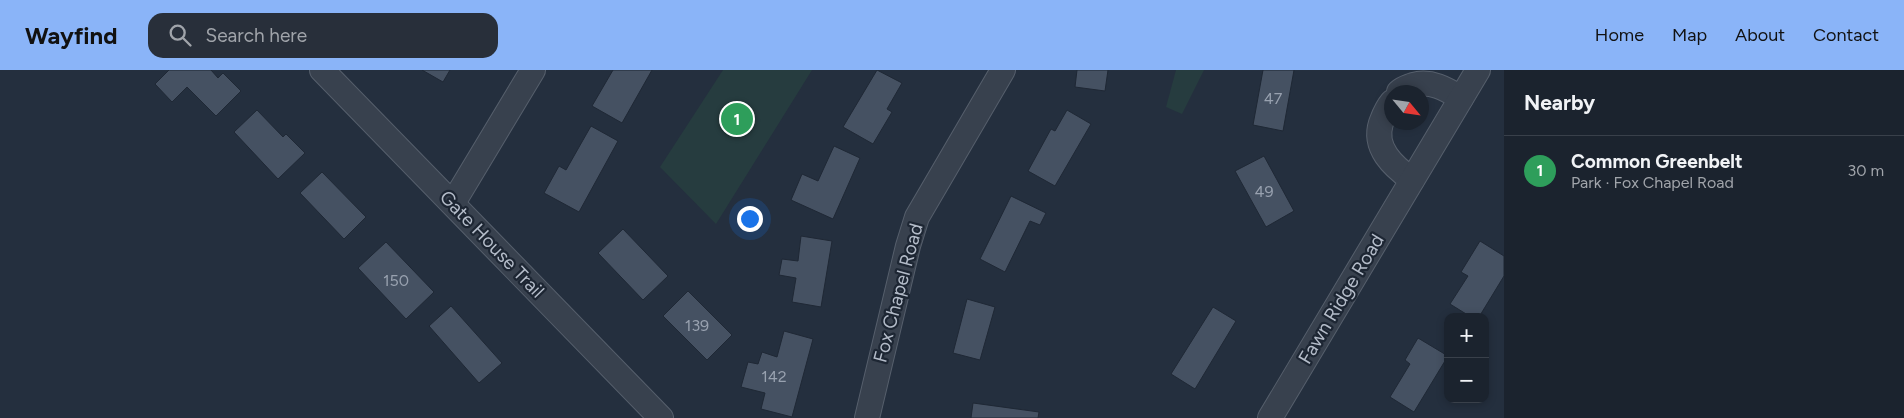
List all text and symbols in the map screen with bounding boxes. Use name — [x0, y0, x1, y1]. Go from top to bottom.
search box — [148, 13, 498, 58]
text: Wayfind — [25, 21, 118, 50]
icon: search — [166, 21, 194, 49]
text: Search here — [206, 24, 307, 47]
text: Home — [1595, 24, 1644, 46]
text: Map — [1672, 24, 1707, 46]
text: About — [1735, 24, 1785, 46]
text: Contact — [1813, 24, 1879, 46]
north arrow — [1384, 85, 1429, 130]
house number: 47 — [1264, 89, 1283, 108]
text: Nearby — [1524, 90, 1595, 115]
pin: 1 — [721, 100, 753, 138]
text: Common Greenbelt — [1571, 150, 1743, 173]
text: 1 — [1537, 161, 1543, 180]
text: 30 m — [1847, 161, 1884, 180]
text: Park · Fox Chapel Road — [1571, 173, 1734, 192]
house number: 49 — [1255, 182, 1274, 201]
street label: Gate House Trail — [435, 185, 549, 303]
your location — [737, 206, 763, 232]
street label: Fox Chapel Road — [868, 221, 928, 365]
street label: Fawn Ridge Road — [1293, 230, 1389, 368]
house number: 150 — [383, 271, 409, 290]
map controls — [1444, 313, 1489, 403]
button: + — [1444, 313, 1489, 358]
house number: 139 — [685, 316, 709, 335]
button: − — [1444, 358, 1489, 403]
house number: 142 — [761, 367, 787, 386]

